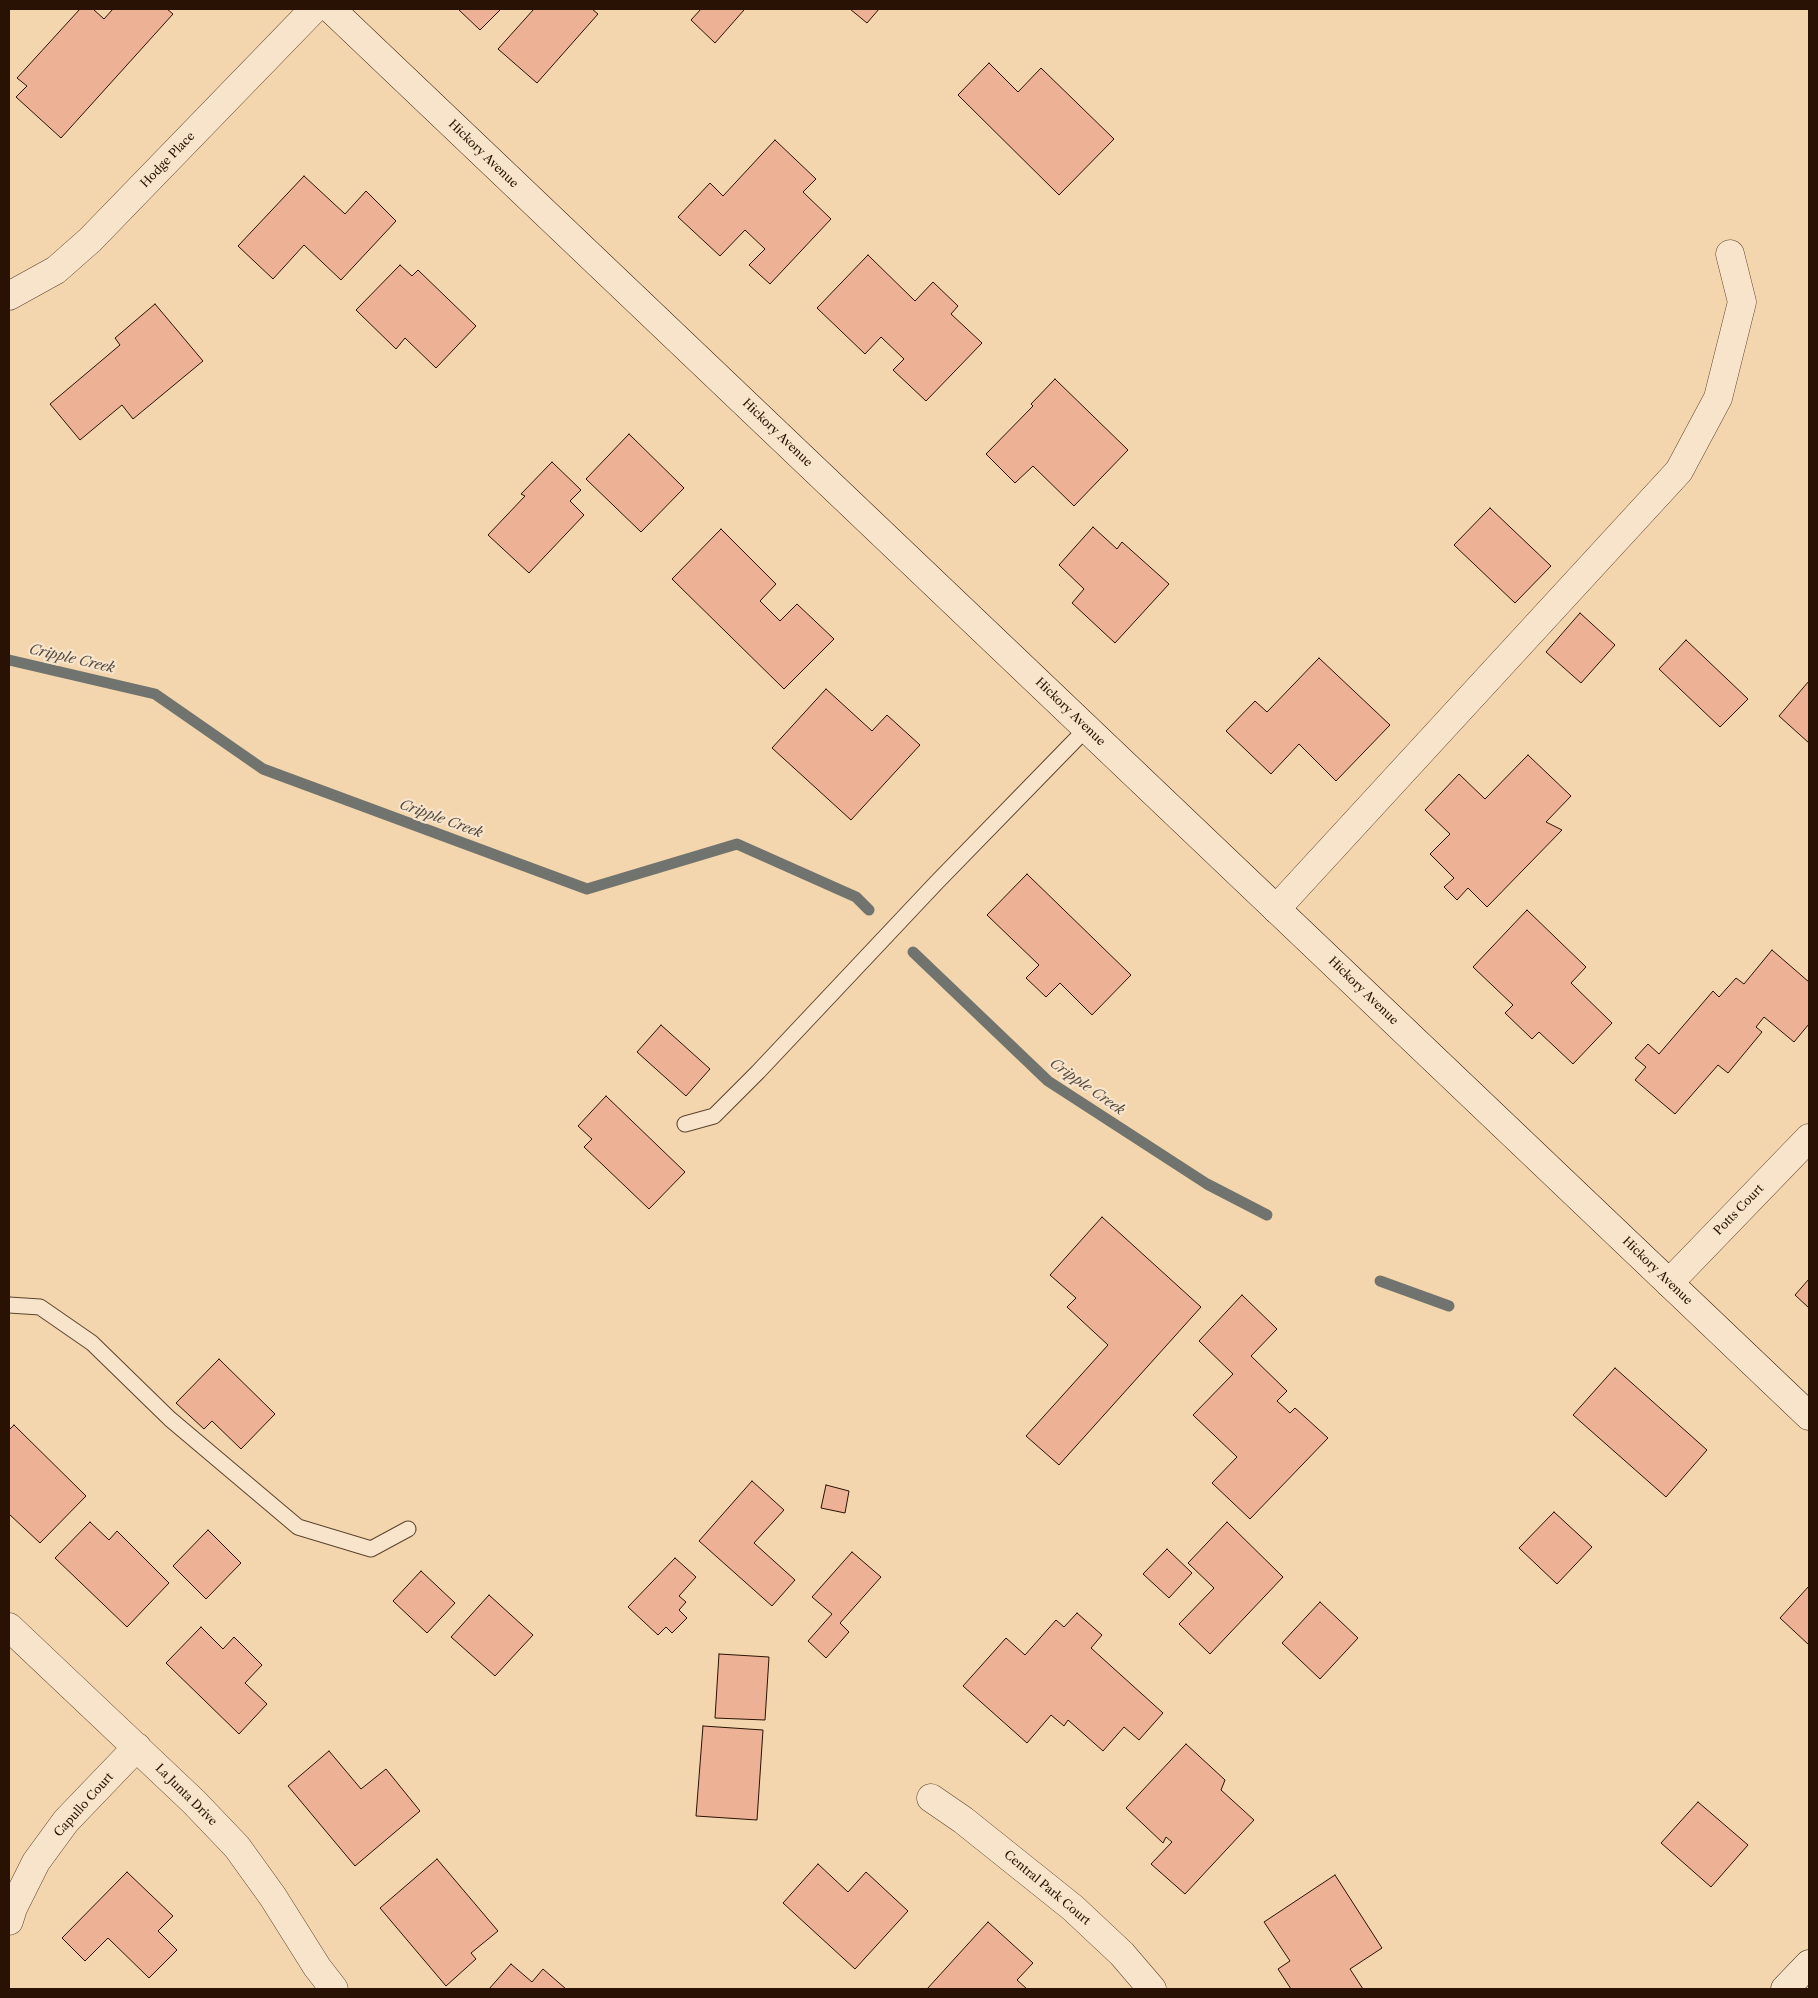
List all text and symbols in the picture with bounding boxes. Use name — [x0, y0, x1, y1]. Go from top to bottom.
street label: Hickory Avenue — [445, 117, 521, 191]
street label: Hodge Place — [138, 129, 198, 191]
street label: Hickory Avenue — [739, 396, 815, 470]
water label: Cripple Creek — [28, 641, 116, 677]
street label: Hickory Avenue — [1032, 675, 1108, 749]
water label: Cripple Creek — [397, 796, 485, 842]
street label: Hickory Avenue — [1325, 954, 1401, 1028]
water label: Cripple Creek — [1046, 1055, 1128, 1119]
street label: Potts Court — [1711, 1182, 1767, 1238]
street label: Hickory Avenue — [1619, 1234, 1695, 1308]
street label: La Junta Drive — [152, 1761, 220, 1829]
street label: Capullo Court — [51, 1770, 117, 1840]
street label: Central Park Court — [1001, 1848, 1093, 1928]

